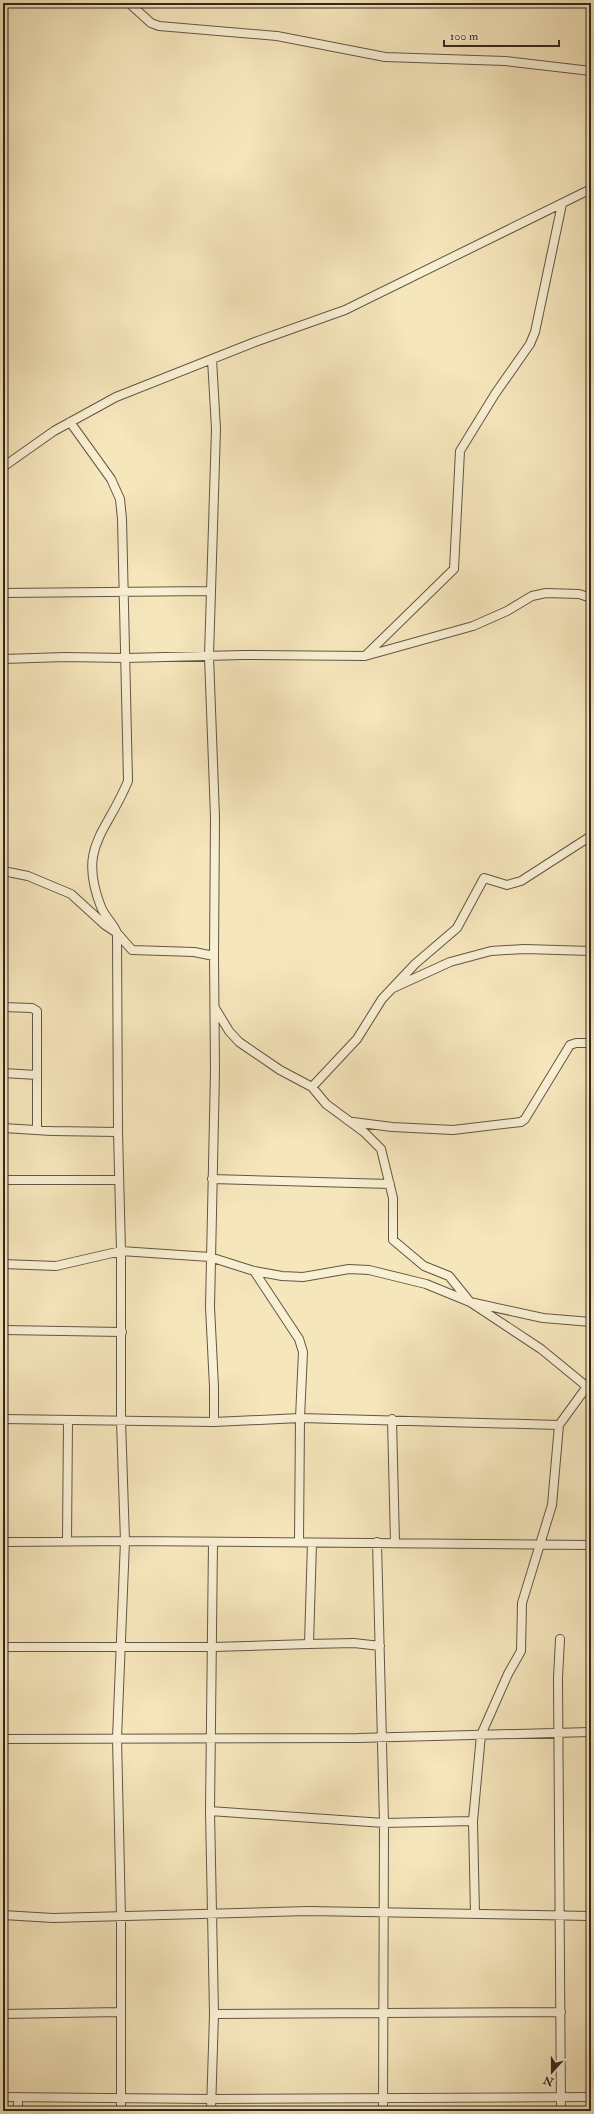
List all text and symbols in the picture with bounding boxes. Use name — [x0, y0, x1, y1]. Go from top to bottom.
scale bar — [444, 22, 559, 48]
text: 100 m — [450, 29, 479, 44]
north arrow — [532, 2052, 572, 2092]
text: N — [541, 2073, 556, 2089]

